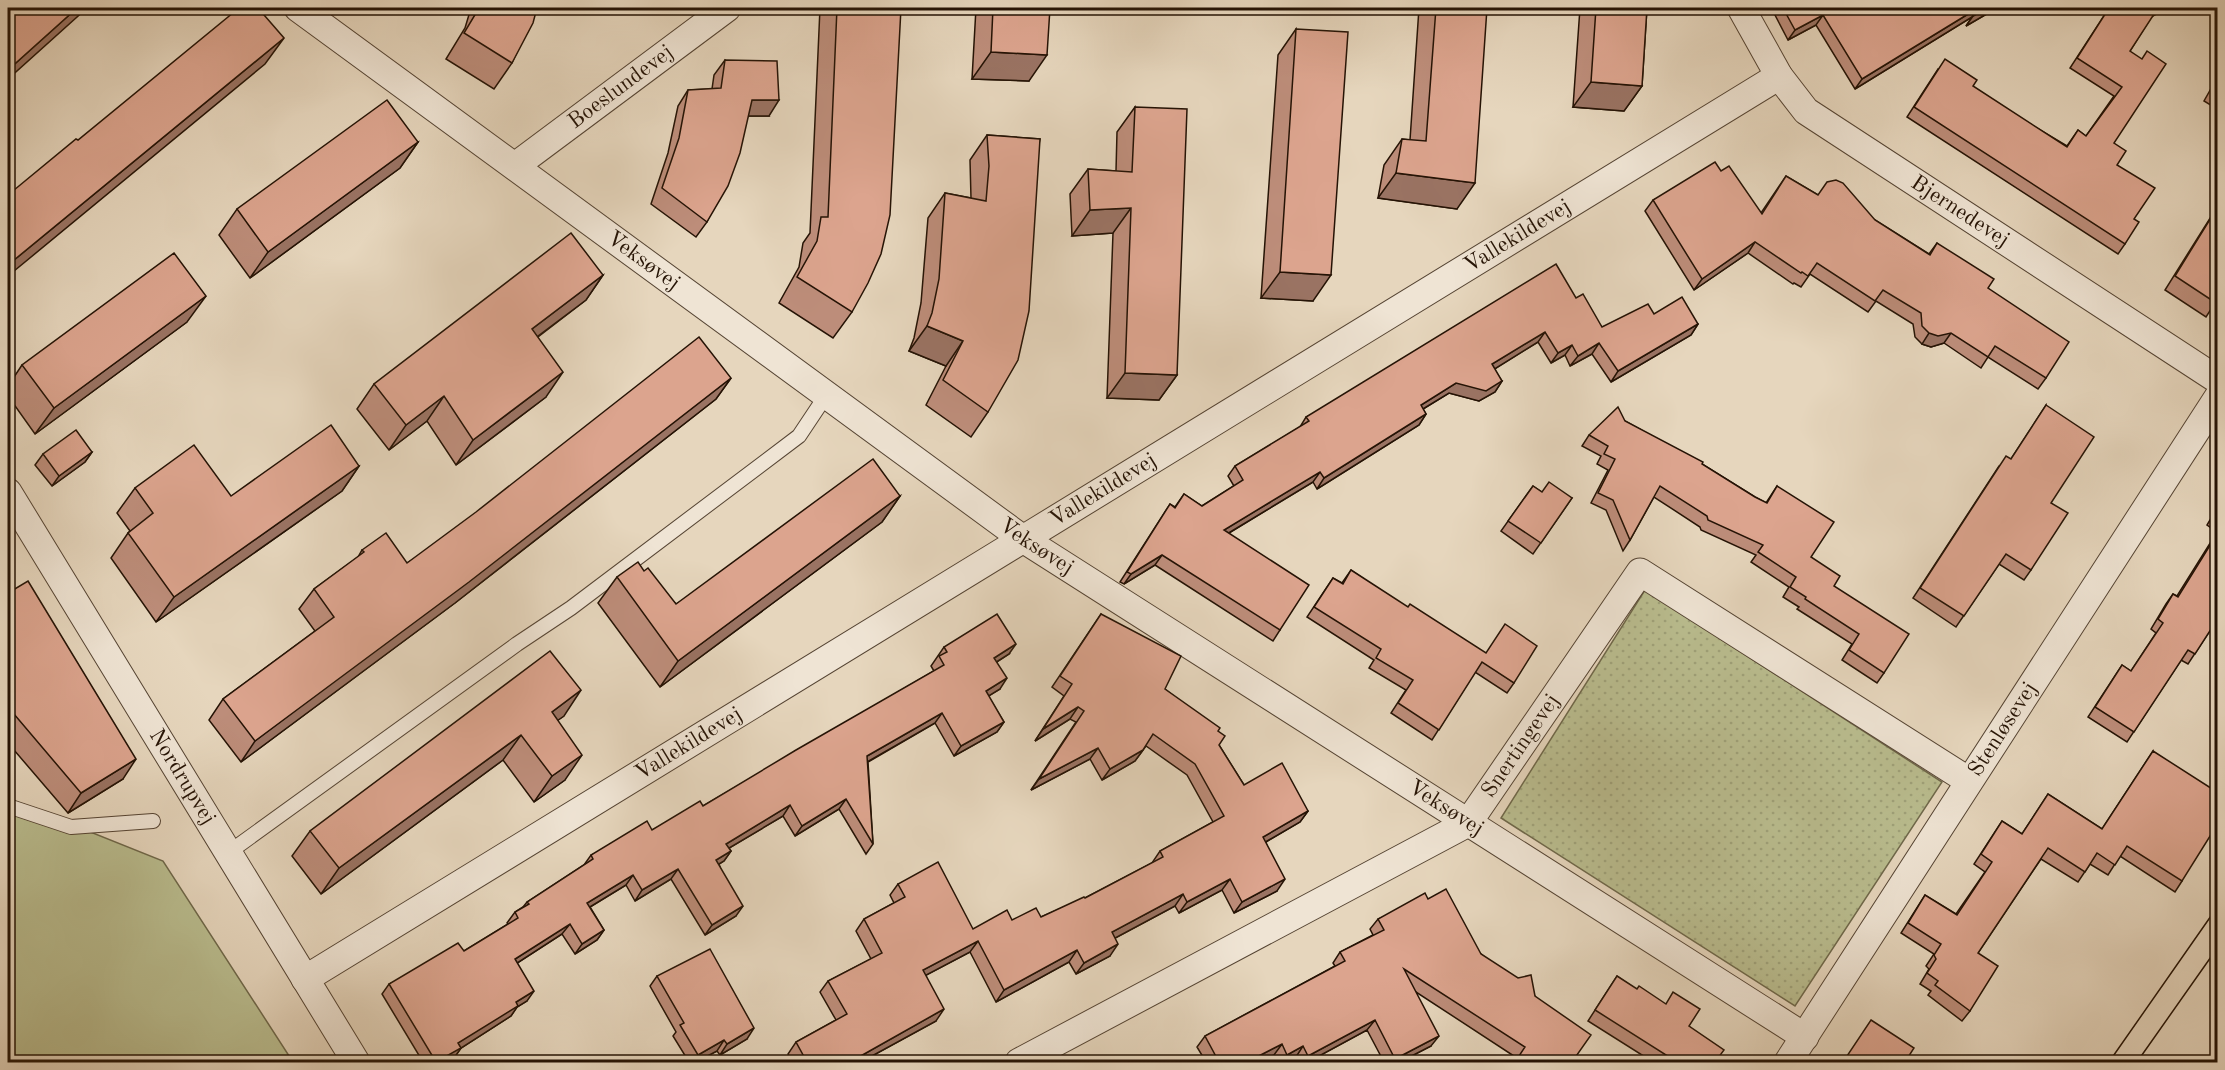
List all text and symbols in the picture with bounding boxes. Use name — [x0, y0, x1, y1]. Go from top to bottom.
street label: Boeslundevej — [564, 41, 677, 133]
street label: Bjernedevej — [1907, 171, 2013, 252]
street label: Vallekildevej — [1460, 195, 1575, 277]
street label: Veksøvej — [603, 227, 684, 295]
street label: Vallekildevej — [1046, 449, 1160, 531]
street label: Veksøvej — [995, 514, 1078, 579]
street label: Stenløsevej — [1965, 678, 2042, 781]
street label: Snertingevej — [1478, 690, 1564, 802]
street label: Vallekildevej — [631, 703, 746, 785]
street label: Nordrupvej — [145, 725, 219, 829]
street label: Veksøvej — [1404, 776, 1488, 840]

